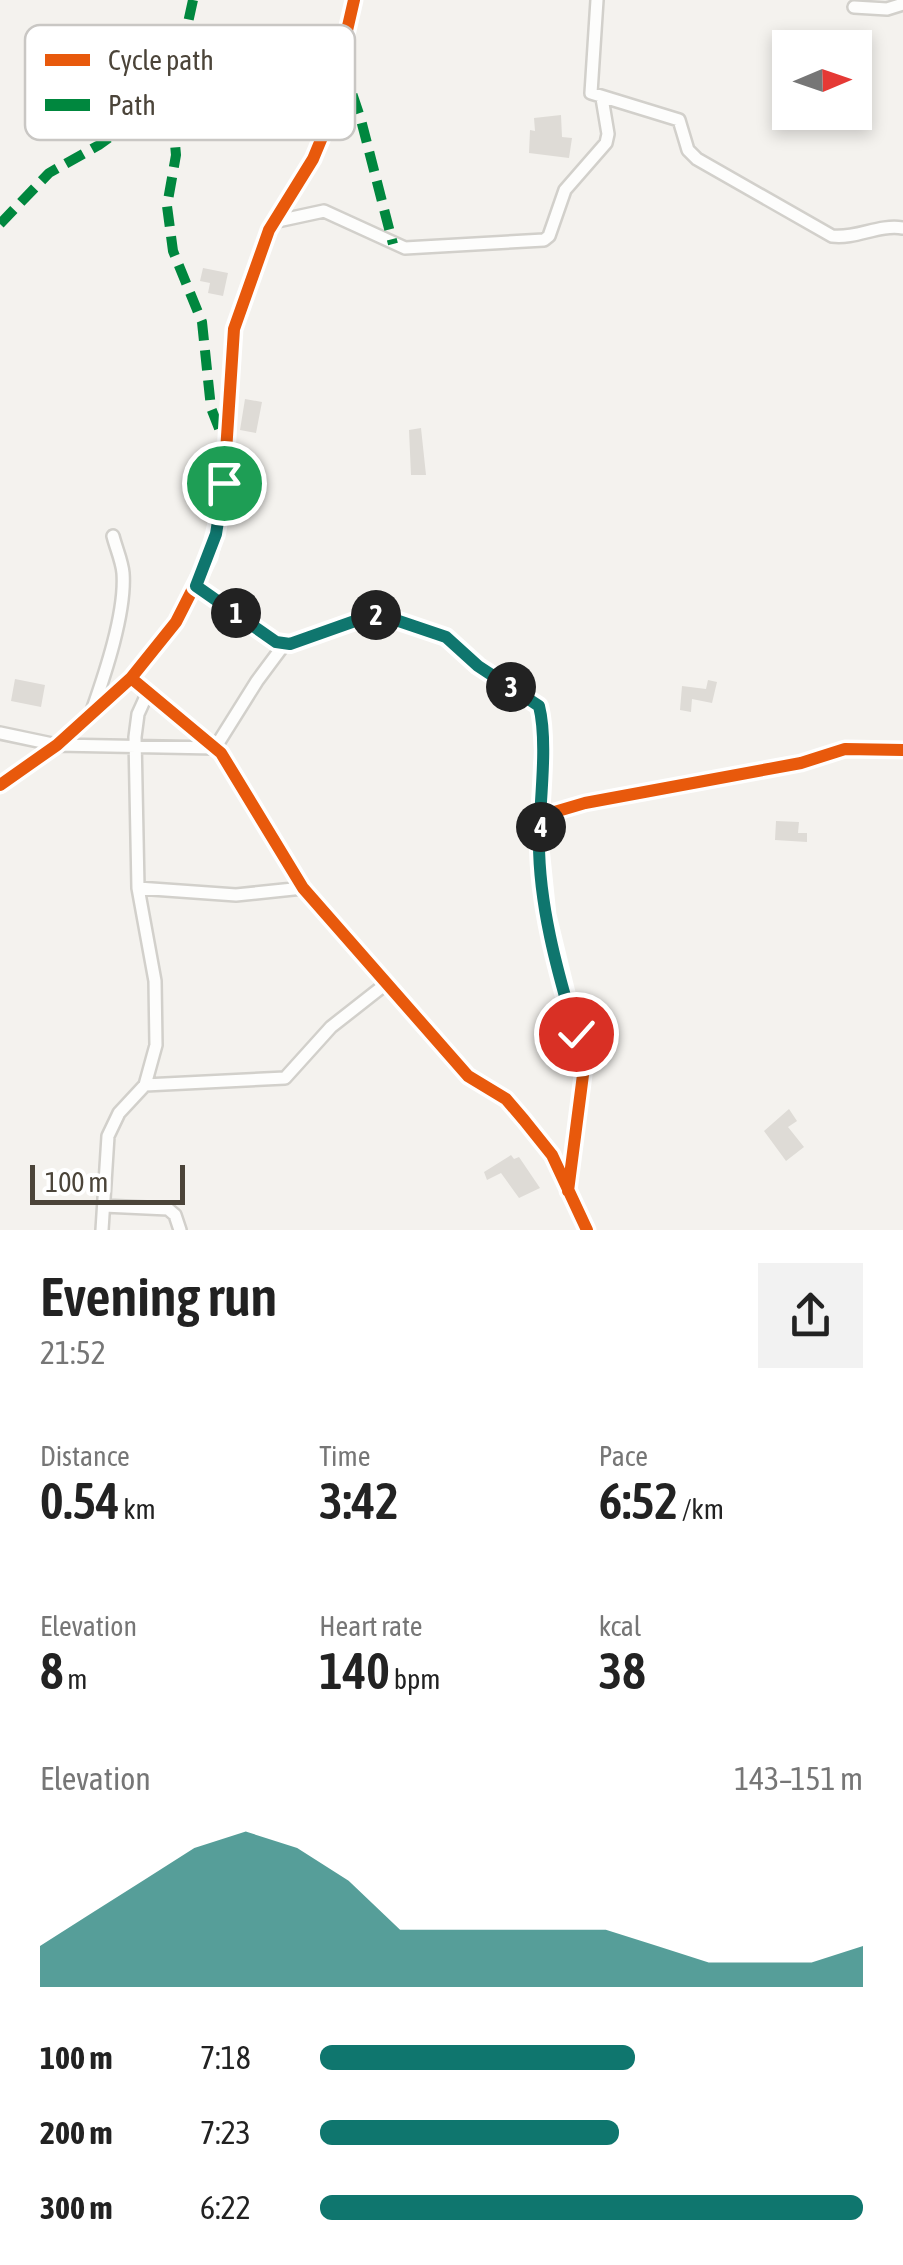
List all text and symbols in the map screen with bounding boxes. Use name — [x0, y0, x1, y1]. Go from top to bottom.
legend — [25, 25, 355, 140]
north arrow — [772, 30, 872, 130]
map controls — [772, 30, 872, 130]
text: Cycle path — [108, 44, 214, 76]
text: Path — [108, 89, 156, 121]
pin — [182, 441, 267, 526]
icon: arrive — [197, 456, 252, 511]
pin: 1 — [211, 588, 261, 638]
pin: 2 — [351, 590, 401, 640]
text: 1 — [229, 597, 243, 629]
text: 2 — [369, 599, 383, 631]
pin: 3 — [486, 662, 536, 712]
text: 3 — [504, 671, 518, 703]
pin: 4 — [516, 802, 566, 852]
text: 4 — [534, 811, 548, 843]
pin — [534, 992, 619, 1077]
icon: check — [549, 1007, 604, 1062]
scale bar — [30, 1160, 185, 1204]
text: 100 m — [45, 1166, 108, 1198]
button: share — [758, 1263, 863, 1368]
text: Evening run — [40, 1265, 277, 1328]
text: 21:52 — [40, 1334, 106, 1371]
text: Distance — [40, 1440, 130, 1472]
text: Time — [319, 1440, 370, 1472]
text: Pace — [599, 1440, 648, 1472]
text: 0.54 — [40, 1472, 119, 1530]
text: 3:42 — [319, 1472, 399, 1530]
text: 6:52 — [599, 1472, 678, 1530]
text: km — [119, 1493, 156, 1525]
text: /km — [678, 1493, 724, 1525]
text: Elevation — [40, 1610, 137, 1642]
text: Heart rate — [319, 1610, 422, 1642]
text: kcal — [599, 1610, 641, 1642]
text: 8 — [40, 1642, 64, 1700]
text: 140 — [319, 1642, 390, 1700]
text: 38 — [599, 1642, 646, 1700]
text: m — [64, 1663, 88, 1695]
text: bpm — [390, 1663, 440, 1695]
text: Elevation — [40, 1760, 151, 1797]
text: 143–151 m — [734, 1760, 863, 1797]
text: 100 m — [40, 2039, 113, 2076]
text: 7:18 — [200, 2039, 251, 2076]
text: 200 m — [40, 2114, 113, 2151]
text: 7:23 — [200, 2114, 251, 2151]
text: 300 m — [40, 2189, 113, 2226]
text: 6:22 — [200, 2189, 251, 2226]

